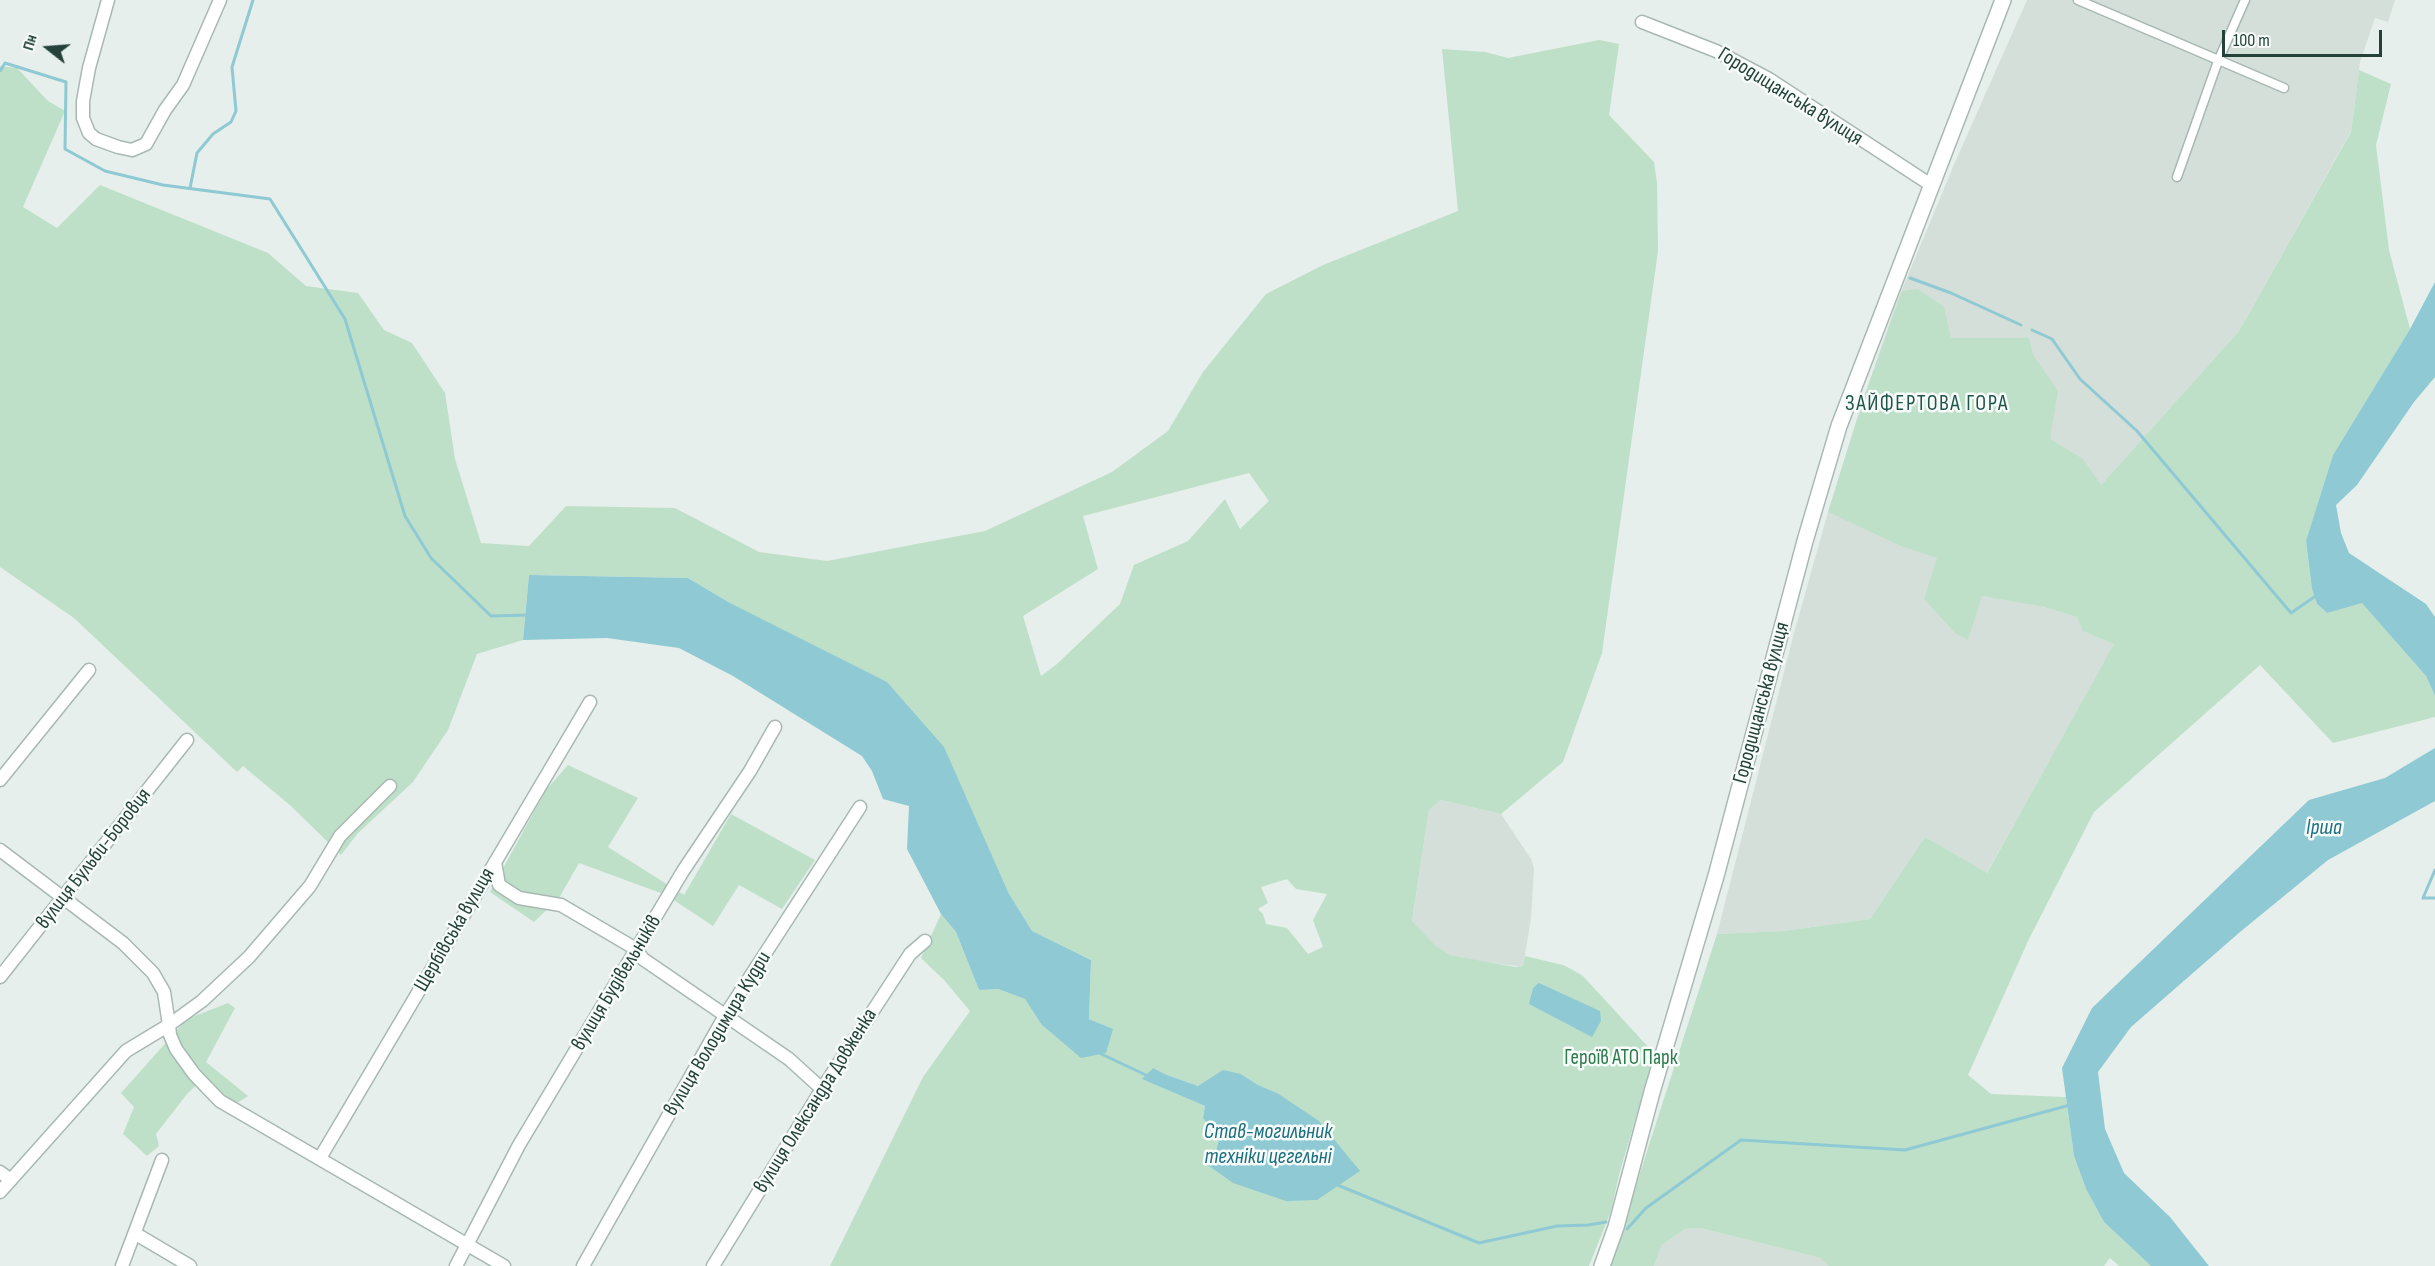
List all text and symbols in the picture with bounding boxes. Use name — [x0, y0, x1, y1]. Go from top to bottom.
north arrow — [18, 18, 78, 78]
scale bar — [2225, 18, 2386, 56]
text: 100 m — [2233, 30, 2270, 51]
text: Пн — [19, 32, 42, 53]
street label: Городищанська вулиця — [1713, 42, 1867, 152]
district label: ЗАЙФЕРТОВА ГОРА — [1845, 391, 2009, 417]
street label: Городищанська вулиця — [1728, 620, 1796, 786]
street label: вулиця Бульби-Боровця — [31, 784, 157, 934]
water label: Ірша — [2306, 815, 2342, 841]
street label: Щербівська вулиця — [409, 864, 501, 996]
street label: вулиця Будівельників — [567, 911, 667, 1055]
street label: вулиця Володимира Кудри — [659, 947, 777, 1121]
street label: вулиця Олександра Довженка — [749, 1004, 883, 1198]
park label: Героїв АТО Парк — [1564, 1046, 1678, 1072]
water label: Став-могильник техніки цегельні — [1204, 1119, 1332, 1170]

